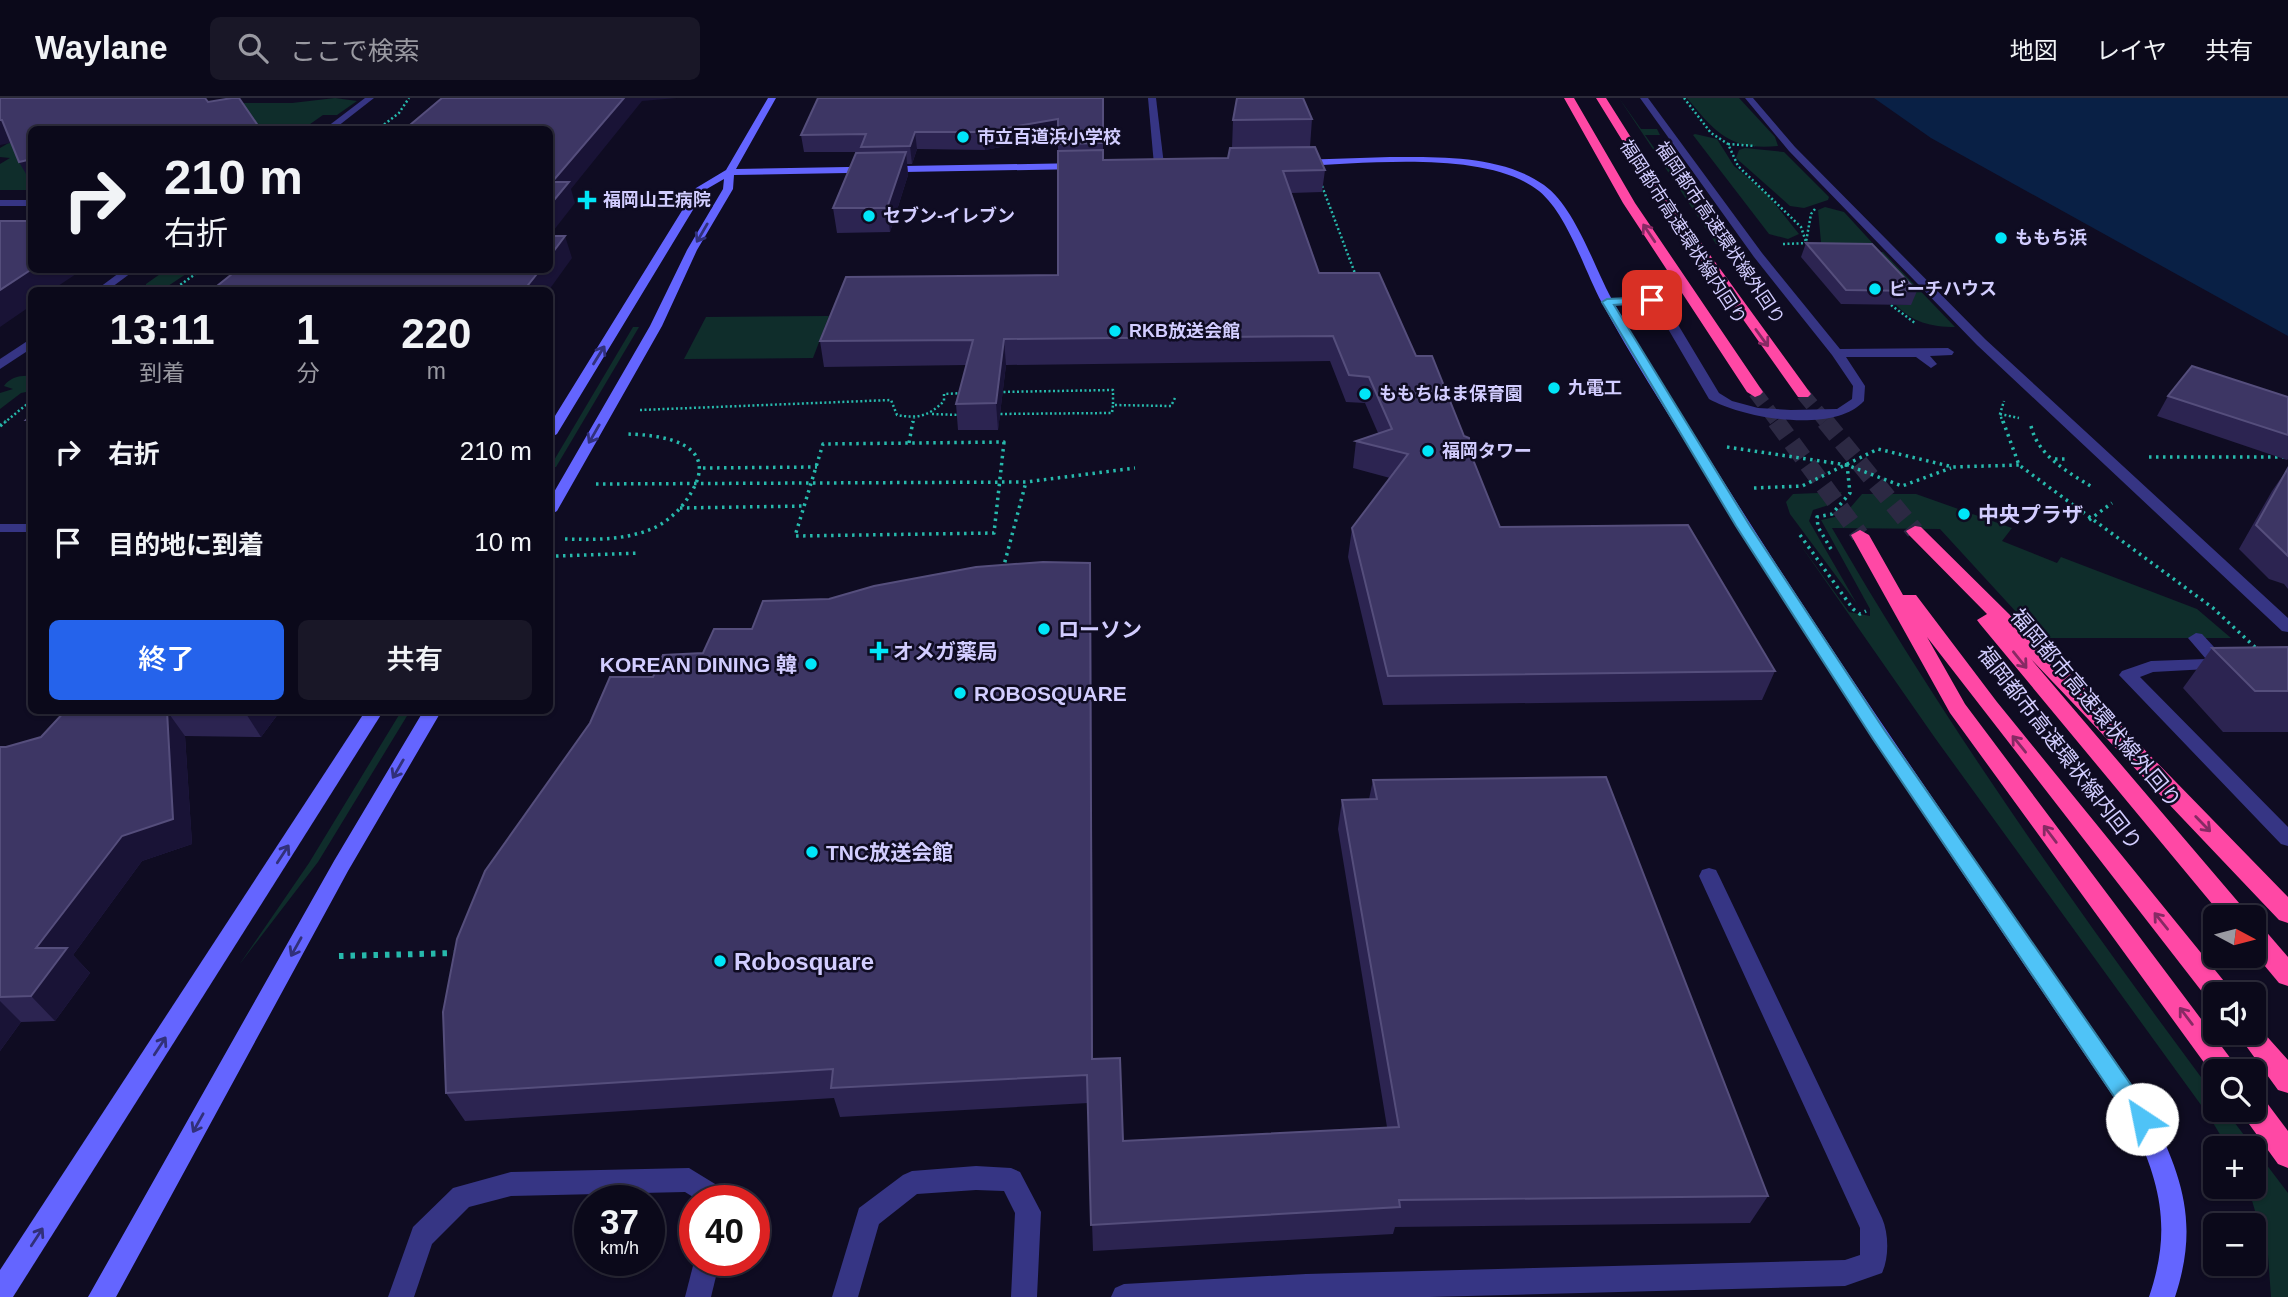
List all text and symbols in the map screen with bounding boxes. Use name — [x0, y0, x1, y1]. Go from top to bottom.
search box — [210, 17, 700, 80]
text: Waylane — [35, 29, 168, 66]
icon: search — [234, 29, 272, 67]
text: ここで検索 — [290, 36, 420, 66]
text: 地図 — [2010, 37, 2058, 64]
text: レイヤ — [2096, 37, 2167, 64]
text: 共有 — [2205, 37, 2253, 64]
place label: 市立百道浜小学校 — [977, 127, 1121, 147]
marker: 市立百道浜小学校 — [955, 129, 971, 145]
street label: 福岡都市高速環状線内回り — [1616, 136, 1750, 328]
street label: 福岡都市高速環状線外回り — [1651, 138, 1789, 328]
text: 210 m — [164, 150, 303, 204]
icon: right — [49, 154, 140, 245]
marker: 福岡山王病院 — [577, 190, 597, 210]
place label: 福岡山王病院 — [603, 190, 711, 210]
place label: セブン-イレブン — [883, 206, 1015, 226]
marker: セブン-イレブン — [861, 208, 877, 224]
text: 右折 — [164, 215, 228, 251]
one-way arrow — [694, 223, 708, 243]
one-way arrow — [1642, 224, 1656, 243]
place label: ももち浜 — [2015, 228, 2087, 248]
marker: ももち浜 — [1993, 230, 2009, 246]
pin — [1622, 270, 1682, 330]
place label: ビーチハウス — [1889, 279, 1997, 299]
icon: arrive — [1633, 281, 1671, 319]
marker: ビーチハウス — [1867, 281, 1883, 297]
text: 13:11 — [110, 306, 215, 353]
text: 1 — [296, 306, 320, 353]
text: 220 — [401, 310, 471, 357]
place label: RKB放送会館 — [1129, 321, 1240, 341]
marker: RKB放送会館 — [1107, 323, 1123, 339]
one-way arrow — [1754, 328, 1769, 346]
one-way arrow — [591, 346, 606, 365]
text: m — [427, 358, 446, 384]
text: 到着 — [139, 360, 185, 386]
text: 分 — [297, 360, 320, 386]
place label: 九電工 — [1568, 378, 1622, 398]
marker: 九電工 — [1546, 380, 1562, 396]
place label: ももちはま保育園 — [1379, 384, 1523, 404]
marker: ももちはま保育園 — [1357, 386, 1373, 402]
one-way arrow — [587, 423, 601, 443]
icon: right — [49, 433, 87, 471]
text: 210 m — [460, 436, 532, 466]
text: 右折 — [108, 439, 160, 469]
place label: 福岡タワー — [1442, 441, 1532, 461]
marker: 福岡タワー — [1420, 443, 1436, 459]
place label: 中央プラザ — [1978, 503, 2083, 526]
marker: 中央プラザ — [1956, 506, 1972, 522]
icon: arrive — [49, 524, 87, 562]
text: 10 m — [474, 527, 532, 557]
text: 目的地に到着 — [108, 530, 264, 560]
street label: 福岡都市高速環状線外回り — [2006, 604, 2186, 812]
place label: ローソン — [1058, 618, 1142, 641]
button: 終了 — [49, 620, 284, 700]
button: 共有 — [298, 620, 532, 700]
marker: ローソン — [1036, 621, 1052, 637]
place label: オメガ薬局 — [893, 640, 998, 663]
street label: 福岡都市高速環状線内回り — [1973, 642, 2147, 854]
marker: オメガ薬局 — [871, 643, 887, 659]
one-way arrow — [2012, 651, 2028, 669]
place label: KOREAN DINING 韓 — [600, 653, 797, 676]
marker: KOREAN DINING 韓 — [803, 656, 819, 672]
place label: ROBOSQUARE — [974, 682, 1127, 705]
marker: ROBOSQUARE — [952, 685, 968, 701]
one-way arrow — [2011, 735, 2027, 753]
one-way arrow — [391, 759, 405, 779]
one-way arrow — [2195, 816, 2212, 833]
one-way arrow — [2043, 824, 2058, 843]
place label: TNC放送会館 — [826, 841, 953, 864]
marker: TNC放送会館 — [804, 844, 820, 860]
one-way arrow — [275, 845, 290, 864]
north arrow — [2203, 905, 2266, 968]
map controls — [2203, 905, 2266, 1276]
one-way arrow — [2153, 913, 2168, 931]
one-way arrow — [289, 937, 303, 957]
place label: Robosquare — [734, 948, 874, 975]
marker: Robosquare — [712, 953, 728, 969]
button: sound — [2203, 982, 2266, 1045]
one-way arrow — [2178, 1007, 2193, 1026]
one-way arrow — [153, 1036, 167, 1056]
button: search — [2203, 1059, 2266, 1122]
position arrow — [2105, 1082, 2179, 1156]
one-way arrow — [191, 1112, 204, 1133]
button: + — [2203, 1136, 2266, 1199]
speed limit sign: 40 — [679, 1185, 770, 1276]
text: 37 — [600, 1202, 639, 1241]
button: − — [2203, 1213, 2266, 1276]
one-way arrow — [29, 1228, 44, 1247]
text: km/h — [600, 1238, 639, 1258]

